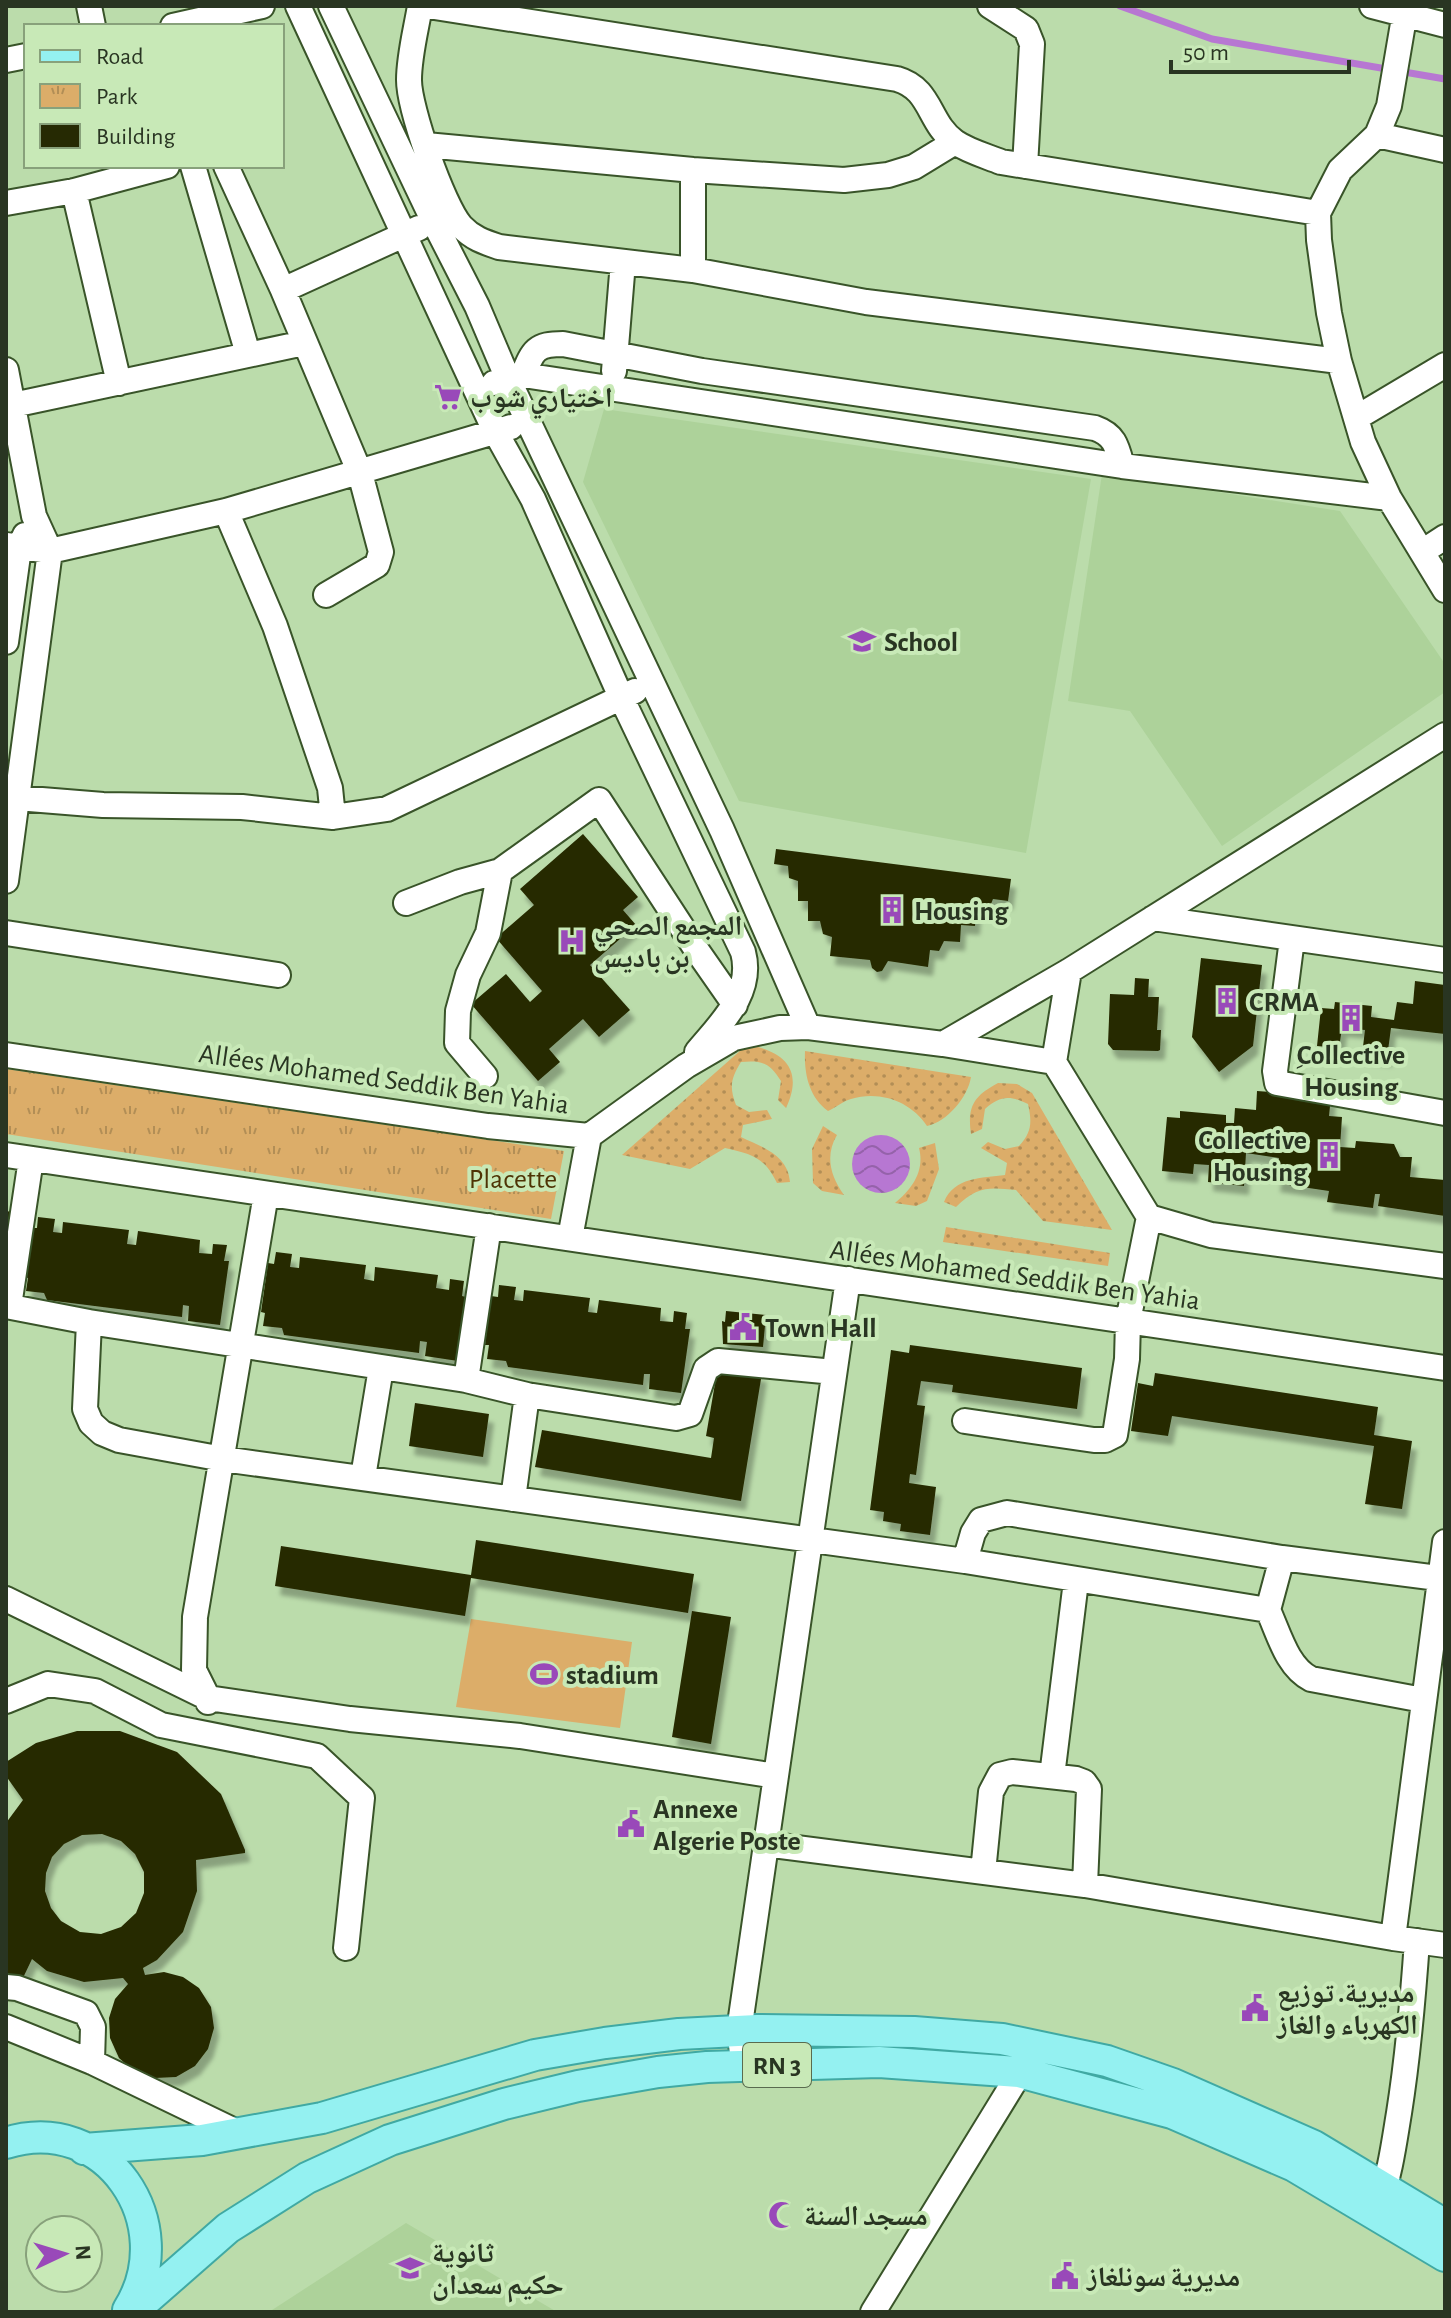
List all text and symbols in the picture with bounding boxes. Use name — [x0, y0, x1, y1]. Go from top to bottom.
legend — [24, 24, 284, 168]
scale bar — [1171, 24, 1349, 74]
text: 50 m — [1183, 41, 1229, 65]
text: Road — [96, 45, 144, 69]
text: Park — [96, 85, 137, 109]
text: Building — [96, 125, 175, 149]
supermarket icon: اختياري شوب — [433, 382, 463, 412]
place label: اختياري شوب — [470, 385, 613, 420]
school or university icon: School — [847, 626, 877, 656]
place label: School — [884, 629, 958, 657]
building icon: Housing — [877, 895, 907, 925]
place label: Housing — [914, 898, 1009, 926]
place label: المجمع الصحي بن باديس — [594, 913, 743, 975]
hospital icon: المجمع الصحي بن باديس — [557, 926, 587, 956]
building icon: CRMA — [1212, 986, 1242, 1016]
place label: CRMA — [1249, 989, 1319, 1017]
building icon: ِCollective Housing — [1336, 1003, 1366, 1033]
street label: Allées Mohamed Seddik Ben Yahia — [197, 1040, 571, 1120]
place label: ِCollective Housing — [1297, 1042, 1405, 1102]
place label: Collective Housing — [1198, 1127, 1308, 1187]
building icon: Collective Housing — [1314, 1140, 1344, 1170]
park label: Placette — [469, 1166, 557, 1194]
street label: Allées Mohamed Seddik Ben Yahia — [828, 1236, 1202, 1316]
public building icon: Town Hall — [728, 1312, 758, 1342]
place label: Town Hall — [765, 1315, 877, 1343]
sports icon: stadium — [529, 1659, 559, 1689]
place label: stadium — [566, 1662, 659, 1690]
place label: Annexe Algerie Poste — [653, 1796, 801, 1856]
public building icon: Annexe Algerie Poste — [616, 1809, 646, 1839]
place label: مديرية. توزيع الكهرباء والغاز — [1276, 1980, 1418, 2041]
public building icon: مديرية. توزيع الكهرباء والغاز — [1240, 1993, 1270, 2023]
road number: RN 3 — [743, 2043, 811, 2087]
mosque icon: مسجد السنة — [767, 2200, 797, 2230]
place label: مسجد السنة — [804, 2203, 928, 2231]
north arrow — [24, 2214, 104, 2294]
place label: ثانوية حكيم سعدان — [432, 2240, 564, 2303]
text: N — [71, 2244, 94, 2261]
school or university icon: ثانوية حكيم سعدان — [395, 2253, 425, 2283]
public building icon: مديرية سونلغاز — [1050, 2261, 1080, 2291]
place label: مديرية سونلغاز — [1086, 2264, 1240, 2293]

